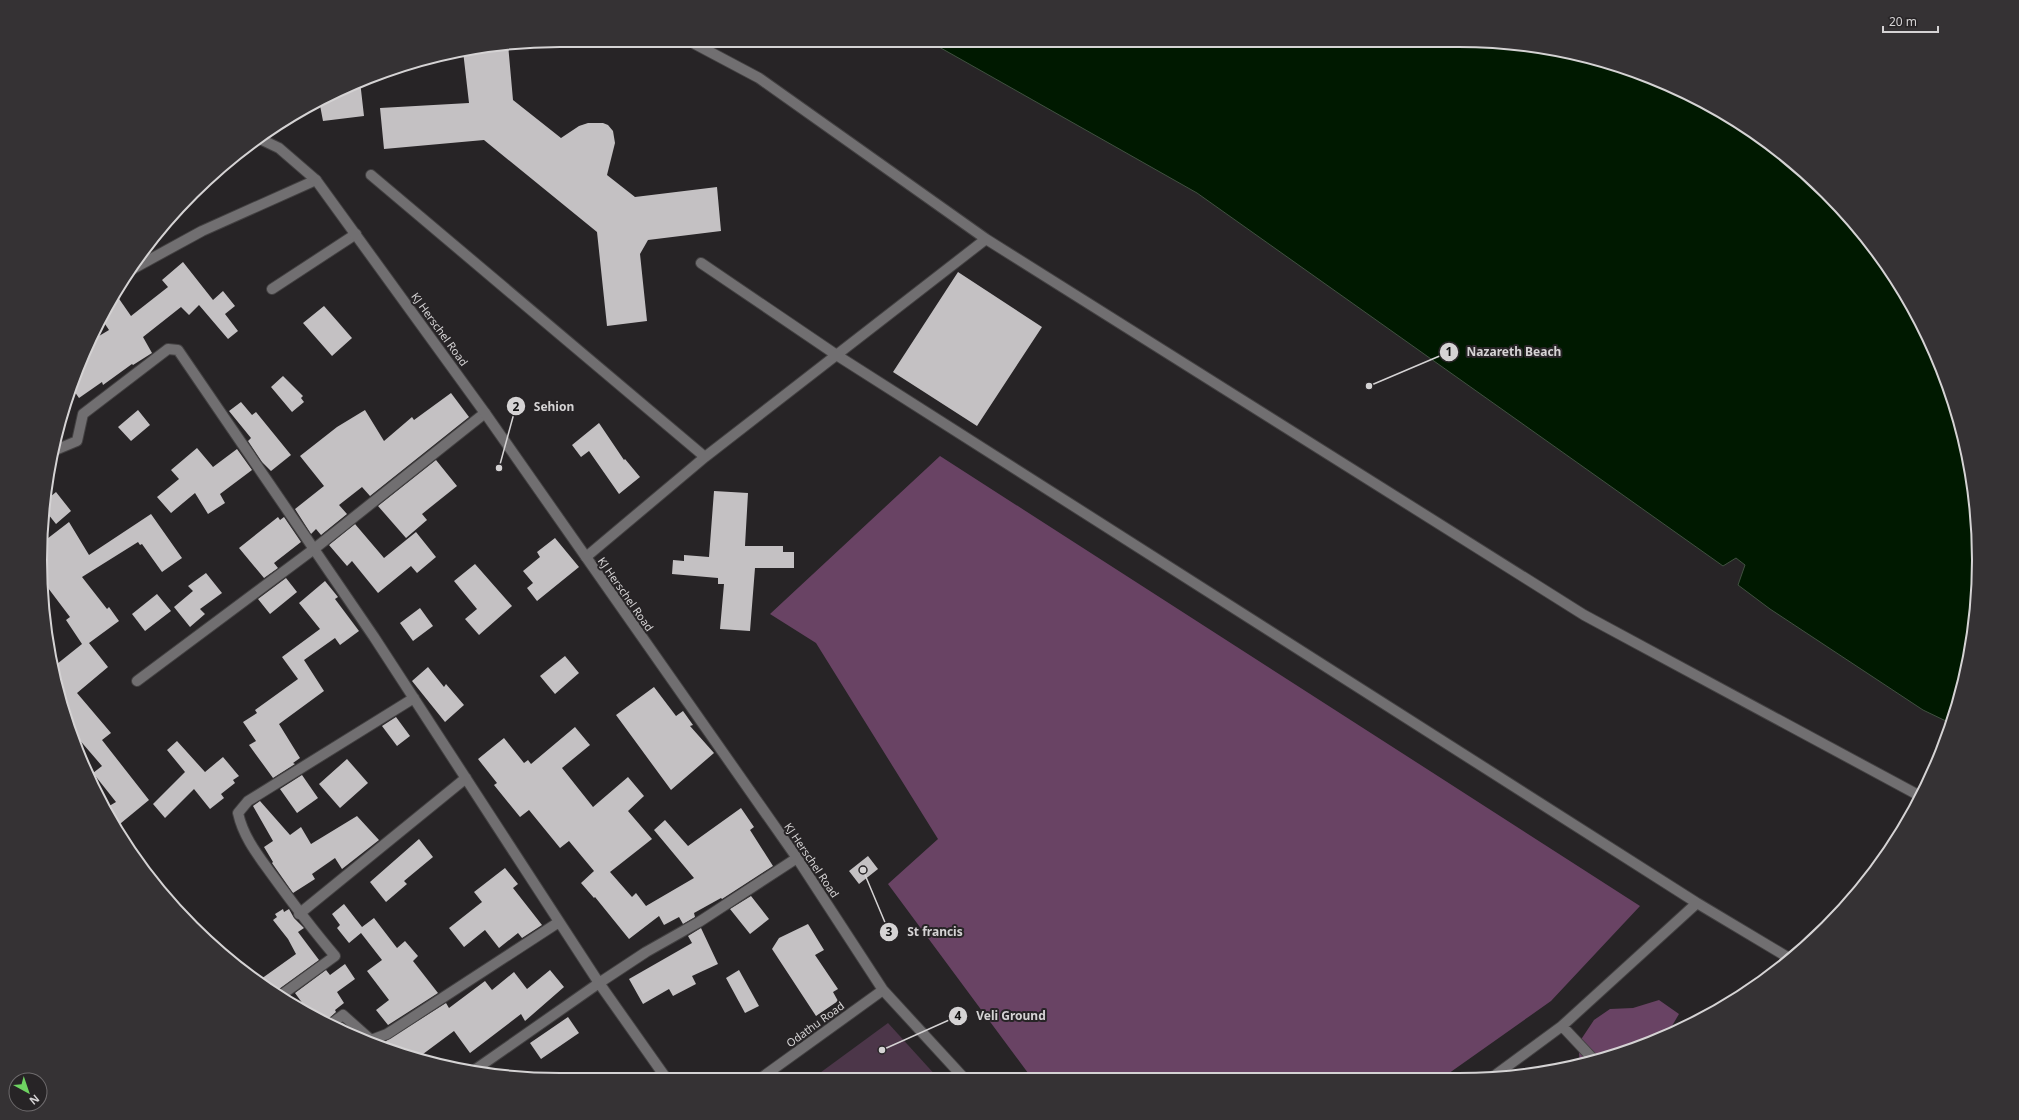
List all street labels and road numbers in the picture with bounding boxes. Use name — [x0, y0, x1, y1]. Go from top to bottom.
street label: KJ Herschel Road — [408, 289, 472, 369]
street label: KJ Herschel Road — [595, 554, 657, 634]
street label: KJ Herschel Road — [781, 820, 843, 900]
street label: Odathu Road — [783, 998, 847, 1050]

